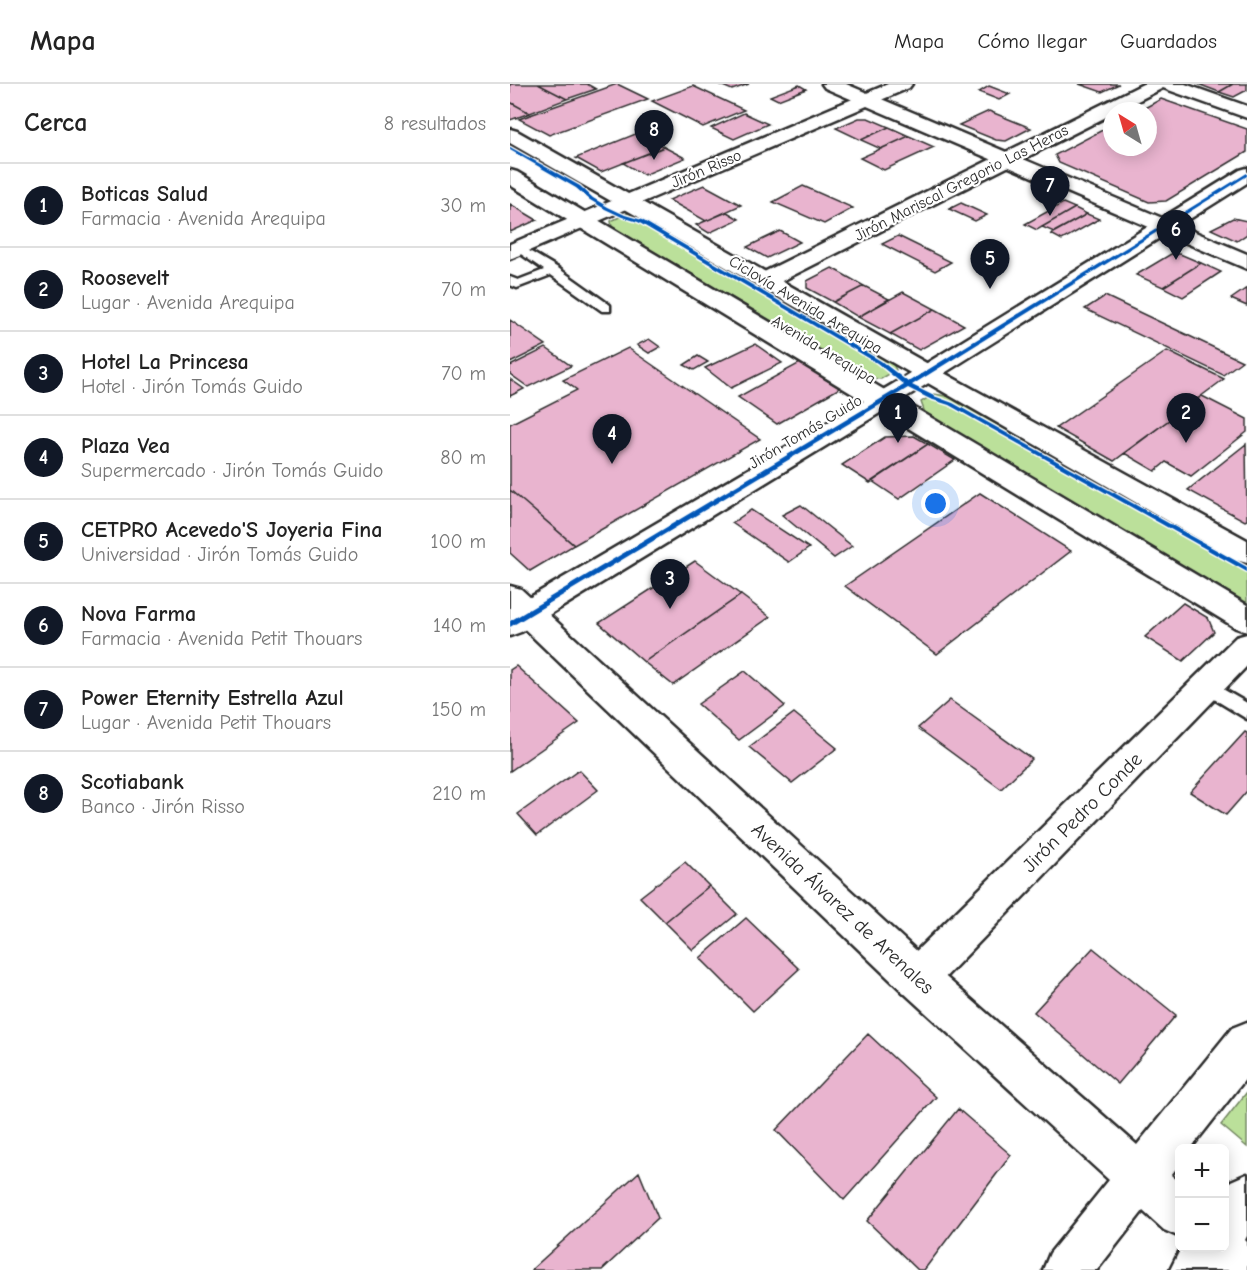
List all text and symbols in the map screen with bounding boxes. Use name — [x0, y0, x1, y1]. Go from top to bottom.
text: Mapa — [30, 25, 96, 57]
text: Mapa — [894, 29, 944, 53]
text: Cómo llegar — [977, 29, 1087, 53]
text: Guardados — [1120, 29, 1217, 53]
north arrow — [1103, 102, 1157, 156]
text: Cerca — [24, 108, 88, 138]
pin: 8 — [634, 110, 674, 160]
text: 8 resultados — [384, 112, 486, 135]
street label: Jirón Mariscal Gregorio Las Heras — [852, 121, 1072, 245]
street label: Jirón Risso — [669, 146, 744, 192]
pin: 7 — [1030, 166, 1070, 216]
text: Boticas Salud — [81, 181, 208, 207]
text: 1 — [40, 194, 47, 217]
text: 30 m — [440, 194, 486, 217]
text: Farmacia · Avenida Arequipa — [81, 207, 326, 230]
pin: 6 — [1156, 210, 1196, 260]
pin: 5 — [970, 240, 1010, 289]
street label: Ciclovía Avenida Arequipa — [726, 251, 886, 357]
text: Roosevelt — [81, 265, 169, 291]
text: 2 — [39, 278, 48, 301]
text: 70 m — [441, 278, 486, 301]
text: Lugar · Avenida Arequipa — [81, 291, 295, 314]
street label: Avenida Arequipa — [768, 310, 880, 388]
text: Hotel La Princesa — [81, 349, 249, 375]
text: 3 — [39, 362, 48, 385]
text: 70 m — [441, 362, 486, 385]
text: Hotel · Jirón Tomás Guido — [81, 375, 303, 398]
street label: Jirón Tomás Guido — [746, 391, 865, 473]
pin: 1 — [878, 394, 918, 443]
pin: 2 — [1166, 394, 1206, 443]
pin: 4 — [592, 414, 632, 464]
text: Plaza Vea — [81, 433, 170, 459]
text: 4 — [39, 446, 48, 469]
text: 80 m — [440, 446, 486, 469]
text: Supermercado · Jirón Tomás Guido — [81, 459, 383, 482]
your location — [921, 489, 950, 518]
text: CETPRO Acevedo'S Joyeria Fina — [81, 517, 382, 543]
text: 5 — [38, 530, 49, 553]
text: 100 m — [431, 530, 486, 553]
text: Universidad · Jirón Tomás Guido — [81, 543, 358, 566]
pin: 3 — [650, 560, 690, 609]
text: Nova Farma — [81, 601, 196, 627]
text: 6 — [38, 614, 49, 637]
text: 140 m — [433, 614, 486, 637]
text: Farmacia · Avenida Petit Thouars — [81, 627, 362, 650]
text: Power Eternity Estrella Azul — [81, 685, 344, 711]
text: 7 — [39, 698, 48, 721]
text: 150 m — [432, 698, 486, 721]
text: Lugar · Avenida Petit Thouars — [81, 711, 331, 734]
street label: Jirón Pedro Conde — [1018, 748, 1147, 877]
text: Scotiabank — [81, 769, 184, 795]
text: 8 — [38, 782, 49, 805]
text: 210 m — [432, 782, 486, 805]
text: Banco · Jirón Risso — [81, 795, 245, 818]
street label: Avenida Álvarez de Arenales — [747, 817, 939, 999]
map controls — [1175, 1144, 1229, 1252]
button: + — [1175, 1144, 1229, 1198]
button: − — [1175, 1198, 1229, 1252]

